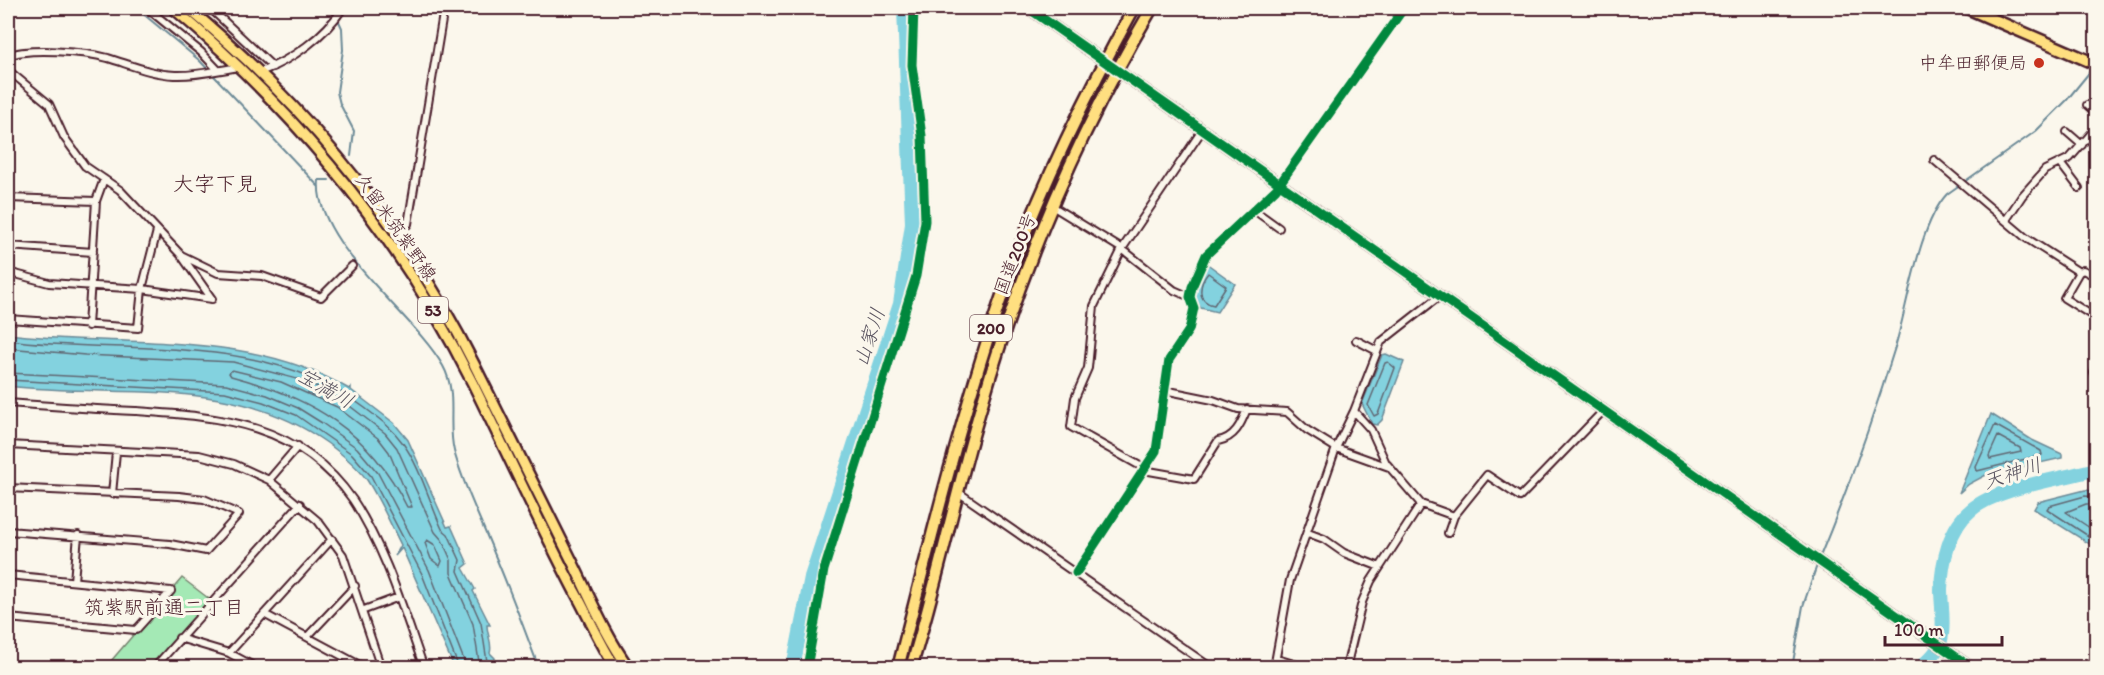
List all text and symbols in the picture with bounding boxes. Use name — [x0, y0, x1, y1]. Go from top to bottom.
place label: 中牟田郵便局 — [1919, 52, 2027, 74]
marker: 中牟田郵便局 — [2032, 56, 2046, 70]
street label: 久留米筑紫野線 — [351, 169, 441, 285]
district label: 大字下見 — [173, 171, 257, 196]
street label: 国道200号 — [989, 210, 1041, 298]
road number: 53 — [418, 297, 448, 323]
water label: 山家川 — [848, 305, 890, 369]
road number: 200 — [970, 315, 1012, 341]
water label: 宝満川 — [294, 363, 358, 413]
water label: 天神川 — [1980, 452, 2044, 494]
district label: 筑紫駅前通二丁目 — [84, 595, 244, 619]
scale bar — [1885, 609, 2002, 647]
text: 100 m — [1894, 619, 1944, 641]

